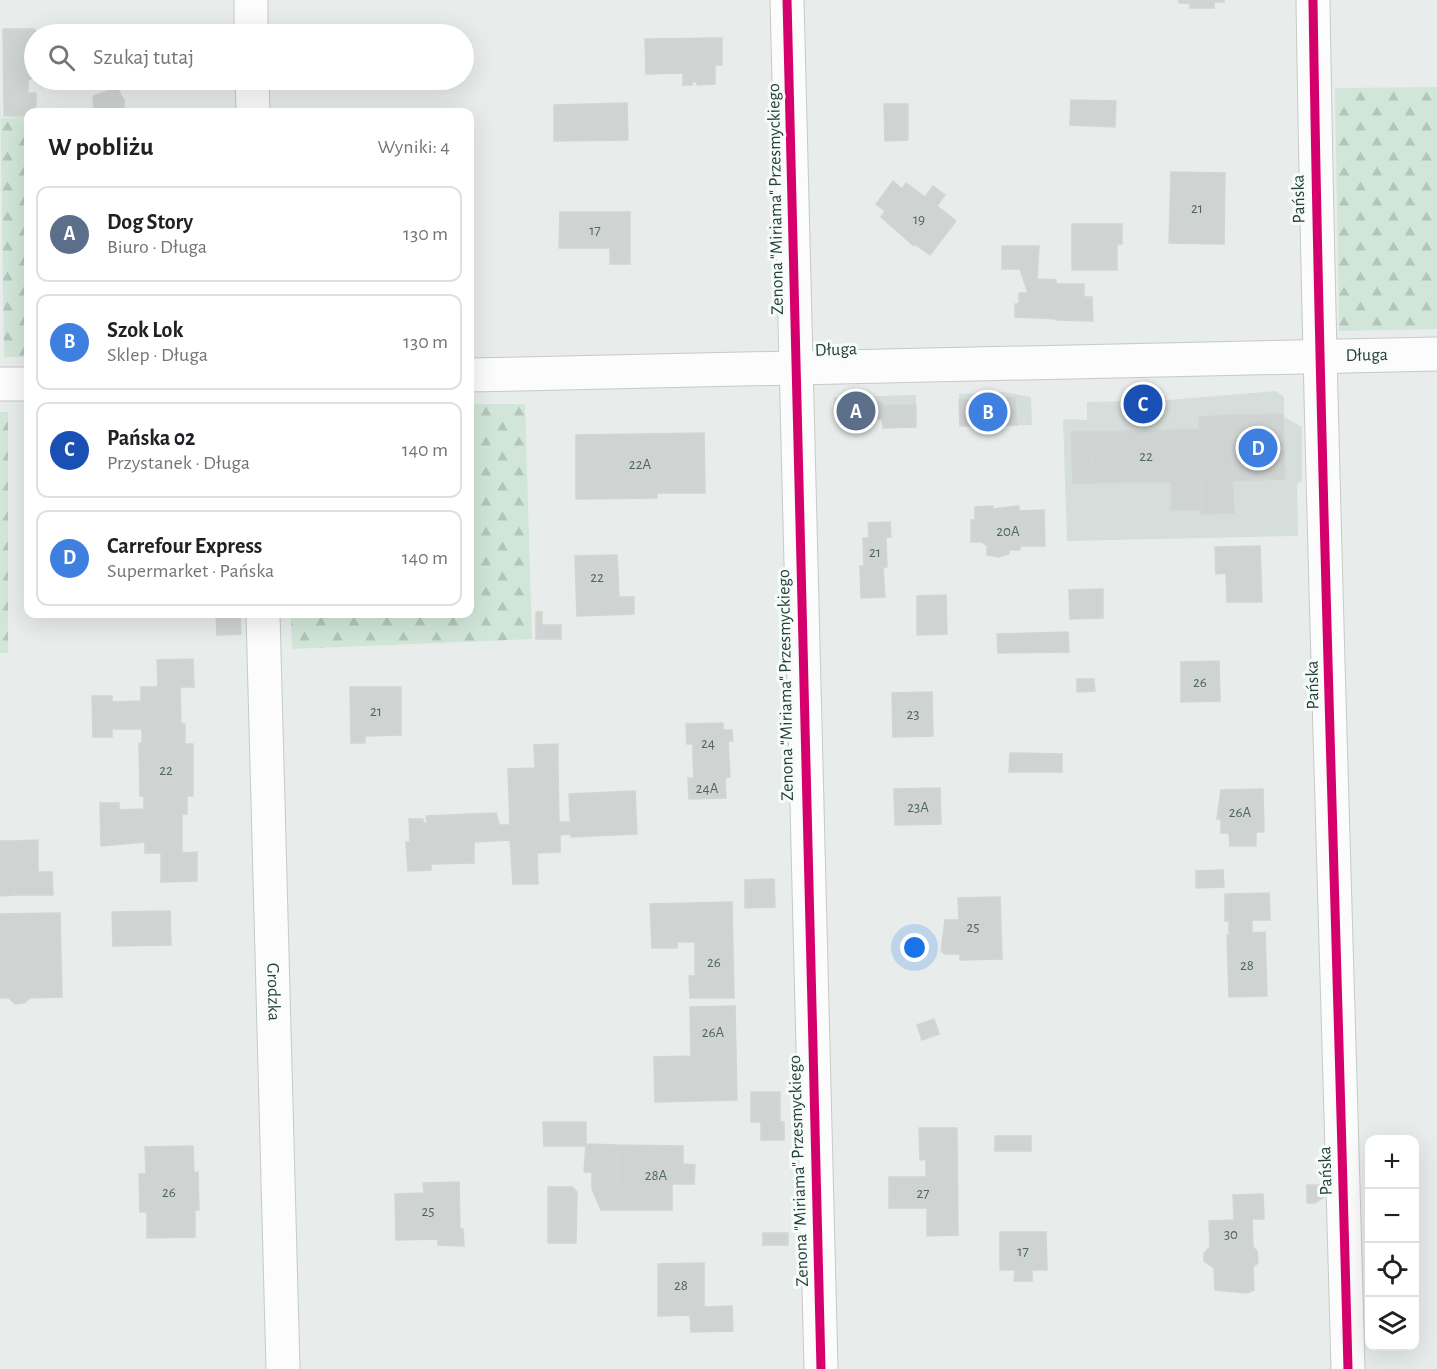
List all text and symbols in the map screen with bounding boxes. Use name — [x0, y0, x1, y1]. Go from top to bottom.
search box — [24, 24, 474, 90]
icon: search — [45, 41, 78, 74]
text: Szukaj tutaj — [93, 46, 194, 68]
street label: Zenona "Miriama" Przesmyckiego — [765, 83, 787, 315]
text: W pobliżu — [48, 134, 154, 160]
text: Wyniki: 4 — [377, 137, 450, 157]
street label: Pańska — [1290, 174, 1308, 224]
house number: 21 — [1191, 201, 1203, 216]
text: Dog Story — [107, 211, 193, 233]
house number: 19 — [913, 212, 925, 227]
house number: 17 — [589, 223, 601, 238]
text: A — [64, 224, 76, 244]
text: 130 m — [403, 224, 448, 244]
text: Biuro · Długa — [107, 237, 207, 257]
text: Szok Lok — [107, 319, 183, 341]
text: B — [64, 332, 75, 352]
text: 130 m — [403, 332, 448, 352]
street label: Długa — [815, 340, 857, 360]
text: Sklep · Długa — [107, 345, 208, 365]
street label: Długa — [1345, 346, 1388, 365]
pin: C — [1124, 382, 1162, 426]
pin: A — [836, 388, 876, 434]
pin: B — [968, 390, 1008, 434]
pin: D — [1238, 426, 1278, 470]
text: Pańska 02 — [107, 427, 195, 449]
text: C — [64, 440, 75, 460]
text: 140 m — [402, 440, 448, 460]
house number: 22 — [1139, 449, 1153, 464]
text: Przystanek · Długa — [107, 453, 250, 473]
house number: 22A — [629, 457, 651, 472]
house number: 20A — [996, 524, 1020, 539]
text: Carrefour Express — [107, 535, 262, 557]
house number: 21 — [869, 545, 881, 560]
text: D — [63, 548, 76, 568]
text: 140 m — [402, 548, 448, 568]
text: Supermarket · Pańska — [107, 561, 274, 581]
street label: Zenona "Miriama" Przesmyckiego — [775, 569, 797, 801]
house number: 22 — [590, 570, 604, 585]
street label: Pańska — [1304, 660, 1322, 710]
house number: 26 — [1193, 675, 1207, 690]
house number: 21 — [370, 704, 382, 719]
house number: 23 — [906, 707, 920, 722]
house number: 24 — [701, 736, 715, 751]
house number: 22 — [159, 763, 173, 778]
house number: 24A — [696, 781, 719, 796]
house number: 23A — [907, 800, 929, 815]
house number: 26A — [1229, 805, 1252, 820]
house number: 25 — [966, 920, 980, 935]
your location — [900, 933, 929, 962]
house number: 26 — [707, 955, 721, 970]
house number: 28 — [1240, 958, 1254, 973]
street label: Grodzka — [263, 963, 283, 1021]
house number: 26A — [702, 1025, 725, 1040]
street label: Zenona "Miriama" Przesmyckiego — [786, 1055, 812, 1287]
map controls — [1365, 1135, 1419, 1351]
button: + — [1365, 1135, 1419, 1189]
street label: Pańska — [1316, 1146, 1336, 1196]
house number: 28A — [645, 1168, 668, 1183]
house number: 26 — [162, 1185, 176, 1200]
house number: 27 — [916, 1186, 930, 1201]
button: − — [1365, 1189, 1419, 1243]
house number: 25 — [421, 1204, 435, 1219]
house number: 30 — [1224, 1227, 1238, 1242]
button: locate — [1365, 1243, 1419, 1297]
house number: 17 — [1017, 1244, 1029, 1259]
house number: 28 — [674, 1278, 688, 1293]
button: layers — [1365, 1297, 1419, 1351]

